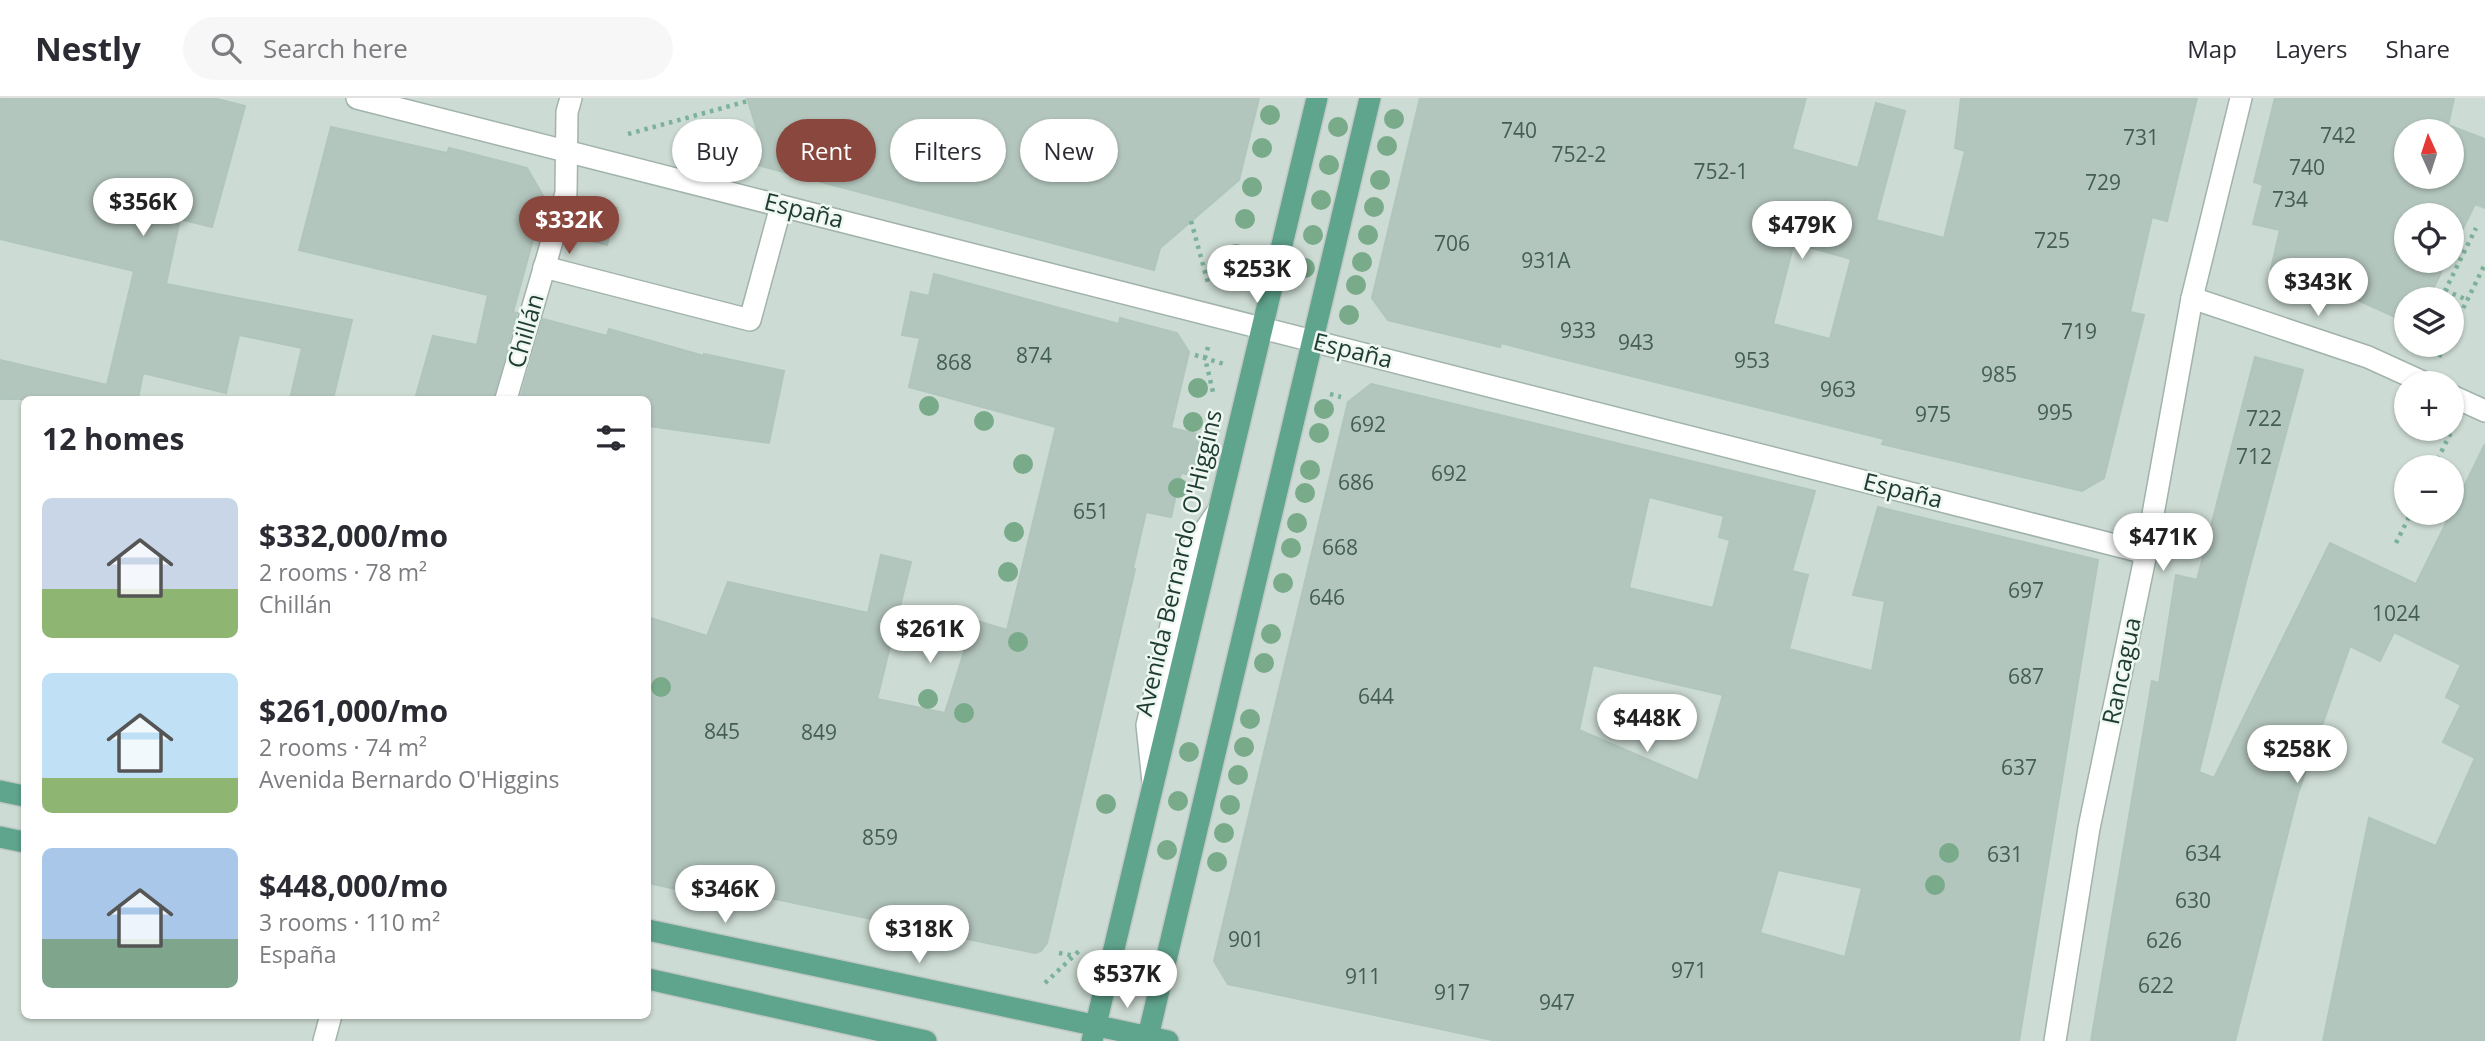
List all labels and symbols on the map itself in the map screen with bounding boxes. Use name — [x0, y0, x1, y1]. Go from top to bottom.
house number: 740 — [1501, 116, 1537, 144]
north arrow — [2394, 119, 2464, 189]
house number: 742 — [2320, 121, 2356, 149]
house number: 731 — [2123, 123, 2159, 151]
house number: 752-2 — [1552, 140, 1606, 168]
house number: 740 — [2289, 153, 2325, 181]
house number: 752-1 — [1694, 157, 1748, 185]
house number: 729 — [2085, 168, 2121, 196]
pin: $356K — [94, 178, 192, 238]
street label: España — [761, 184, 848, 235]
house number: 734 — [2272, 185, 2308, 213]
pin: $332K — [520, 197, 618, 256]
pin: $479K — [1753, 202, 1851, 261]
house number: 725 — [2034, 226, 2070, 254]
house number: 706 — [1434, 229, 1470, 257]
pin: $253K — [1208, 246, 1306, 305]
house number: 931A — [1521, 246, 1571, 274]
pin: $343K — [2269, 258, 2367, 318]
street label: Chillán — [498, 289, 551, 372]
house number: 933 — [1560, 316, 1596, 344]
house number: 719 — [2061, 317, 2097, 345]
street label: España — [1310, 324, 1397, 375]
house number: 943 — [1618, 328, 1654, 356]
house number: 874 — [1016, 341, 1052, 369]
house number: 953 — [1734, 346, 1770, 374]
house number: 868 — [936, 348, 972, 376]
house number: 985 — [1981, 360, 2017, 388]
house number: 963 — [1820, 375, 1856, 403]
house number: 995 — [2037, 398, 2073, 426]
house number: 975 — [1915, 400, 1951, 428]
house number: 722 — [2246, 404, 2282, 432]
street label: Avenida Bernardo O'Higgins — [1126, 406, 1229, 719]
house number: 692 — [1350, 410, 1386, 438]
house number: 712 — [2236, 442, 2272, 470]
house number: 692 — [1431, 459, 1467, 487]
street label: España — [1860, 464, 1947, 515]
house number: 686 — [1338, 468, 1374, 496]
house number: 651 — [1073, 497, 1109, 525]
pin: $471K — [2114, 514, 2212, 573]
house number: 668 — [1322, 533, 1358, 561]
house number: 697 — [2008, 576, 2044, 604]
house number: 646 — [1309, 583, 1345, 611]
house number: 1024 — [2372, 599, 2420, 627]
pin: $261K — [881, 606, 979, 665]
street label: Rancagua — [2093, 614, 2148, 727]
house number: 687 — [2008, 662, 2044, 690]
house number: 644 — [1358, 682, 1394, 710]
pin: $448K — [1598, 694, 1696, 754]
house number: 845 — [704, 717, 740, 745]
house number: 849 — [801, 718, 837, 746]
pin: $258K — [2248, 726, 2346, 785]
house number: 637 — [2001, 753, 2037, 781]
house number: 859 — [862, 823, 898, 851]
house number: 634 — [2185, 839, 2221, 867]
house number: 631 — [1987, 840, 2023, 868]
pin: $346K — [676, 866, 774, 925]
house number: 630 — [2175, 886, 2211, 914]
pin: $318K — [870, 906, 968, 965]
house number: 901 — [1228, 925, 1264, 953]
house number: 626 — [2146, 926, 2182, 954]
pin: $537K — [1078, 950, 1176, 1010]
house number: 971 — [1671, 956, 1707, 984]
house number: 911 — [1345, 962, 1381, 990]
house number: 622 — [2138, 971, 2174, 999]
house number: 917 — [1434, 978, 1470, 1006]
house number: 947 — [1539, 988, 1575, 1016]

